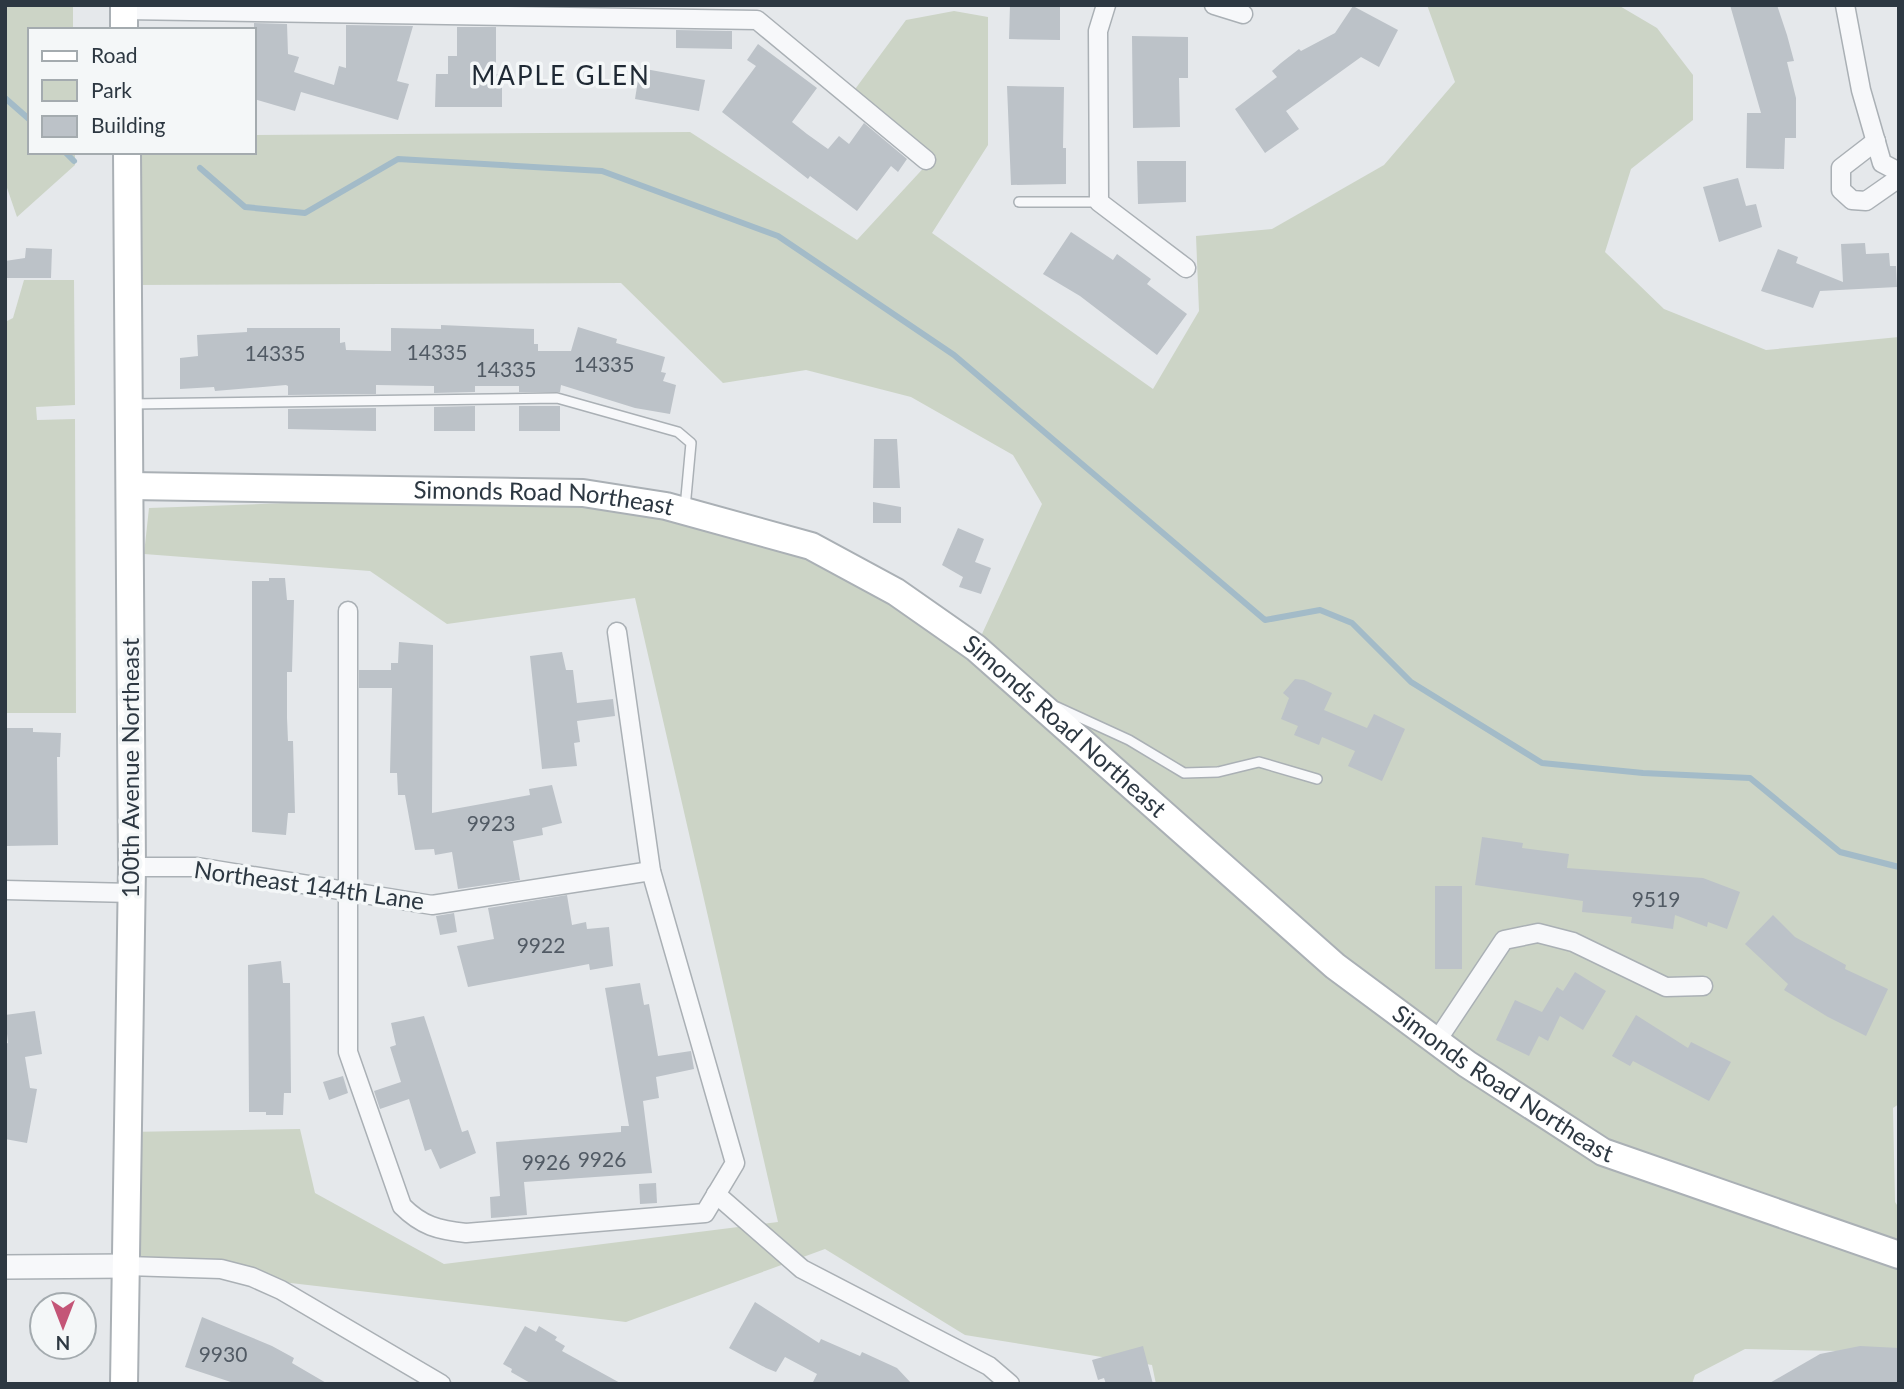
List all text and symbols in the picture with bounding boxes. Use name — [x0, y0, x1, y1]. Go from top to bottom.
legend — [28, 28, 256, 154]
text: Road — [91, 42, 138, 67]
district label: MAPLE GLEN — [471, 59, 651, 91]
text: Park — [91, 77, 132, 102]
text: Building — [91, 112, 166, 137]
house number: 14335 — [407, 339, 467, 364]
house number: 14335 — [245, 340, 305, 365]
house number: 14335 — [574, 351, 634, 376]
house number: 14335 — [476, 356, 536, 381]
street label: Simonds Road Northeast — [413, 474, 678, 521]
street label: Simonds Road Northeast — [959, 628, 1173, 823]
street label: 100th Avenue Northeast — [115, 637, 144, 898]
house number: 9923 — [467, 810, 515, 835]
street label: Northeast 144th Lane — [192, 854, 426, 915]
house number: 9519 — [1632, 886, 1680, 911]
house number: 9922 — [517, 932, 565, 957]
street label: Simonds Road Northeast — [1388, 998, 1618, 1168]
house number: 9926 — [578, 1146, 626, 1171]
house number: 9926 — [522, 1149, 570, 1174]
north arrow — [28, 1291, 98, 1361]
text: N — [56, 1332, 70, 1355]
house number: 9930 — [199, 1341, 247, 1366]

